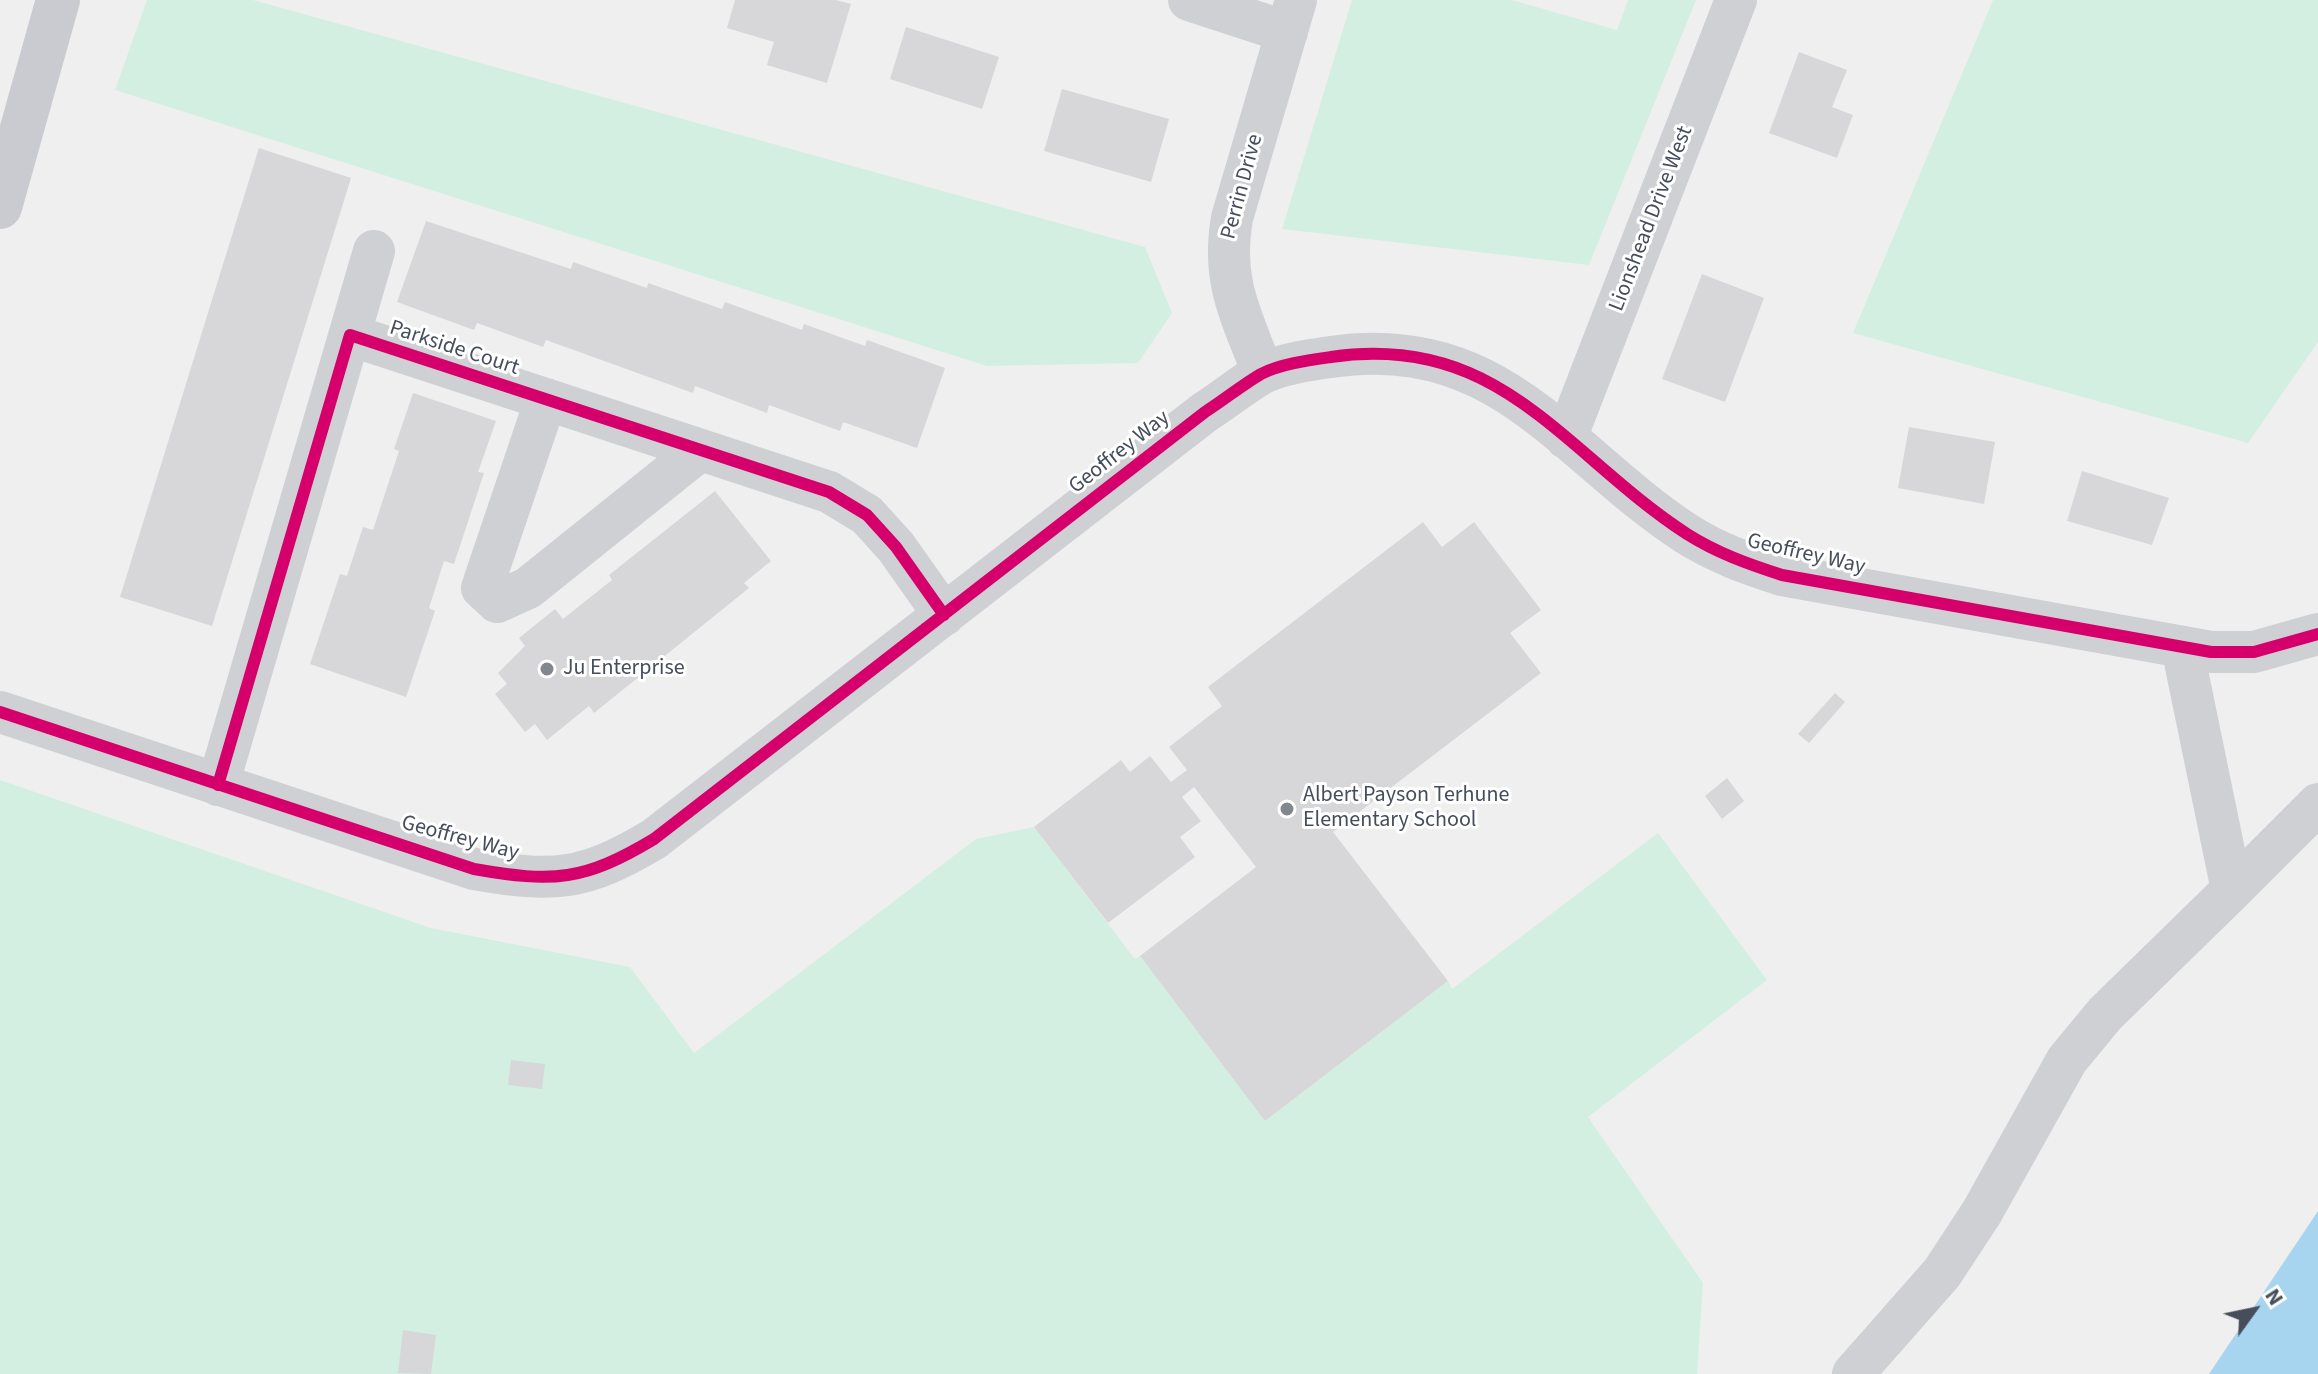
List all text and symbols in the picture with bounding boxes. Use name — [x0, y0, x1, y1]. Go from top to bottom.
street label: Lionshead Drive West — [1605, 123, 1699, 315]
street label: Perrin Drive — [1216, 132, 1270, 242]
street label: Parkside Court — [386, 316, 522, 382]
street label: Geoffrey Way — [1064, 406, 1176, 500]
street label: Geoffrey Way — [1744, 529, 1868, 581]
place label: Ju Enterprise — [563, 656, 685, 682]
marker: Ju Enterprise — [538, 660, 556, 678]
place label: Albert Payson Terhune Elementary School — [1303, 783, 1509, 834]
marker: Albert Payson Terhune Elementary School — [1278, 800, 1296, 818]
street label: Geoffrey Way — [398, 811, 522, 867]
north arrow — [2214, 1270, 2294, 1350]
text: N — [2257, 1282, 2292, 1312]

